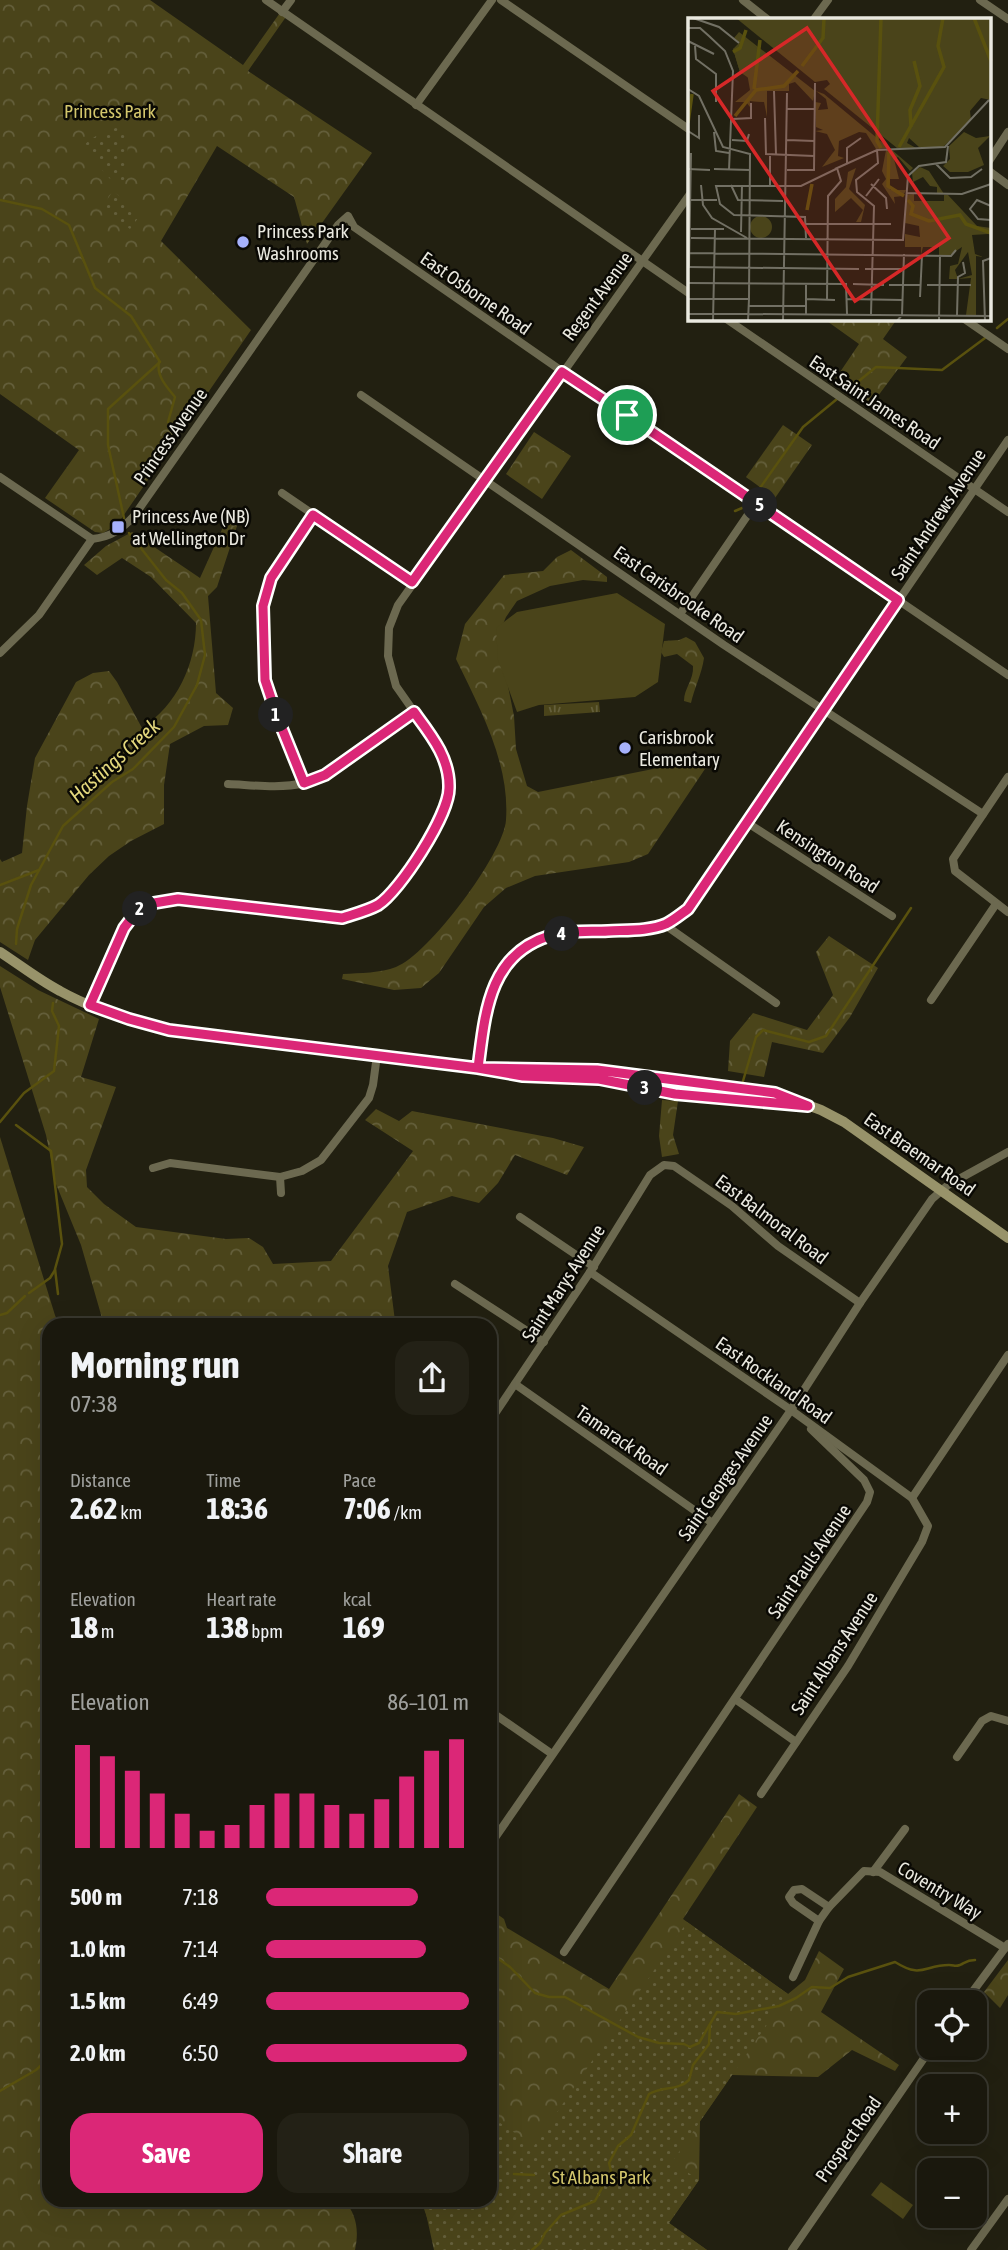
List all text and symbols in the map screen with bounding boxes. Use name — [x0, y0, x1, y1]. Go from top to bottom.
inset map — [688, 18, 990, 320]
park label: Princess Park — [64, 100, 157, 122]
place label: Princess Park Washrooms — [257, 220, 350, 264]
marker: Princess Park Washrooms — [235, 234, 251, 250]
street label: East Osborne Road — [417, 247, 535, 339]
street label: Regent Avenue — [557, 247, 637, 345]
street label: East Saint James Road — [805, 350, 945, 454]
street label: Princess Avenue — [129, 384, 211, 488]
pin — [597, 385, 657, 445]
icon: arrive — [608, 396, 646, 434]
street label: Saint Andrews Avenue — [886, 444, 990, 584]
pin: 5 — [742, 488, 778, 522]
text: 5 — [755, 493, 764, 515]
place label: Princess Ave (NB) at Wellington Dr — [132, 505, 250, 549]
marker: Princess Ave (NB) at Wellington Dr — [110, 519, 126, 535]
street label: East Carisbrooke Road — [610, 541, 748, 647]
pin: 1 — [258, 698, 294, 732]
text: 1 — [271, 703, 280, 725]
water label: Hastings Creek — [64, 713, 165, 807]
place label: Carisbrook Elementary — [639, 726, 720, 770]
marker: Carisbrook Elementary — [617, 740, 633, 756]
street label: Kensington Road — [773, 815, 883, 897]
pin: 2 — [122, 892, 158, 926]
text: 2 — [135, 897, 144, 919]
pin: 4 — [544, 916, 580, 951]
text: 4 — [557, 922, 566, 944]
pin: 3 — [628, 1070, 662, 1106]
text: 3 — [640, 1076, 649, 1098]
street label: East Braemar Road — [860, 1108, 980, 1200]
street label: East Balmoral Road — [711, 1170, 833, 1268]
street label: Saint Marys Avenue — [517, 1220, 609, 1346]
street label: East Rockland Road — [712, 1332, 836, 1428]
button: share — [395, 1341, 469, 1415]
text: Morning run — [70, 1343, 240, 1386]
text: 07:38 — [70, 1391, 117, 1417]
street label: Tamarack Road — [572, 1400, 672, 1480]
street label: Saint Georges Avenue — [673, 1410, 777, 1544]
text: Distance — [70, 1469, 131, 1491]
text: Time — [206, 1469, 241, 1491]
text: Pace — [343, 1469, 376, 1491]
text: 2.62 — [70, 1491, 118, 1525]
text: 18:36 — [206, 1491, 268, 1525]
text: 7:06 — [343, 1491, 391, 1525]
street label: Saint Pauls Avenue — [763, 1500, 855, 1622]
text: km — [118, 1501, 142, 1523]
text: /km — [391, 1501, 422, 1523]
text: Elevation — [70, 1588, 136, 1610]
text: Heart rate — [206, 1588, 276, 1610]
text: kcal — [343, 1588, 372, 1610]
street label: Saint Albans Avenue — [786, 1588, 882, 1718]
text: 18 — [70, 1610, 98, 1644]
text: 138 — [206, 1610, 249, 1644]
text: 169 — [343, 1610, 385, 1644]
text: m — [98, 1620, 115, 1642]
text: bpm — [249, 1620, 283, 1642]
text: Elevation — [70, 1689, 150, 1715]
text: 86–101 m — [387, 1689, 469, 1715]
street label: Coventry Way — [894, 1856, 986, 1924]
text: 500 m — [70, 1884, 122, 1910]
text: 7:18 — [182, 1884, 219, 1910]
text: 1.0 km — [70, 1936, 126, 1962]
text: 7:14 — [182, 1936, 219, 1962]
text: 1.5 km — [70, 1988, 126, 2014]
text: 6:49 — [182, 1988, 219, 2014]
map controls — [917, 1990, 987, 2228]
button: locate — [917, 1990, 987, 2060]
text: 2.0 km — [70, 2040, 126, 2066]
text: 6:50 — [182, 2040, 219, 2066]
button: + — [917, 2074, 987, 2144]
street label: Prospect Road — [810, 2092, 886, 2186]
button: Save — [70, 2113, 263, 2193]
button: Share — [277, 2113, 469, 2193]
button: − — [917, 2158, 987, 2228]
park label: St Albans Park — [552, 2166, 651, 2188]

